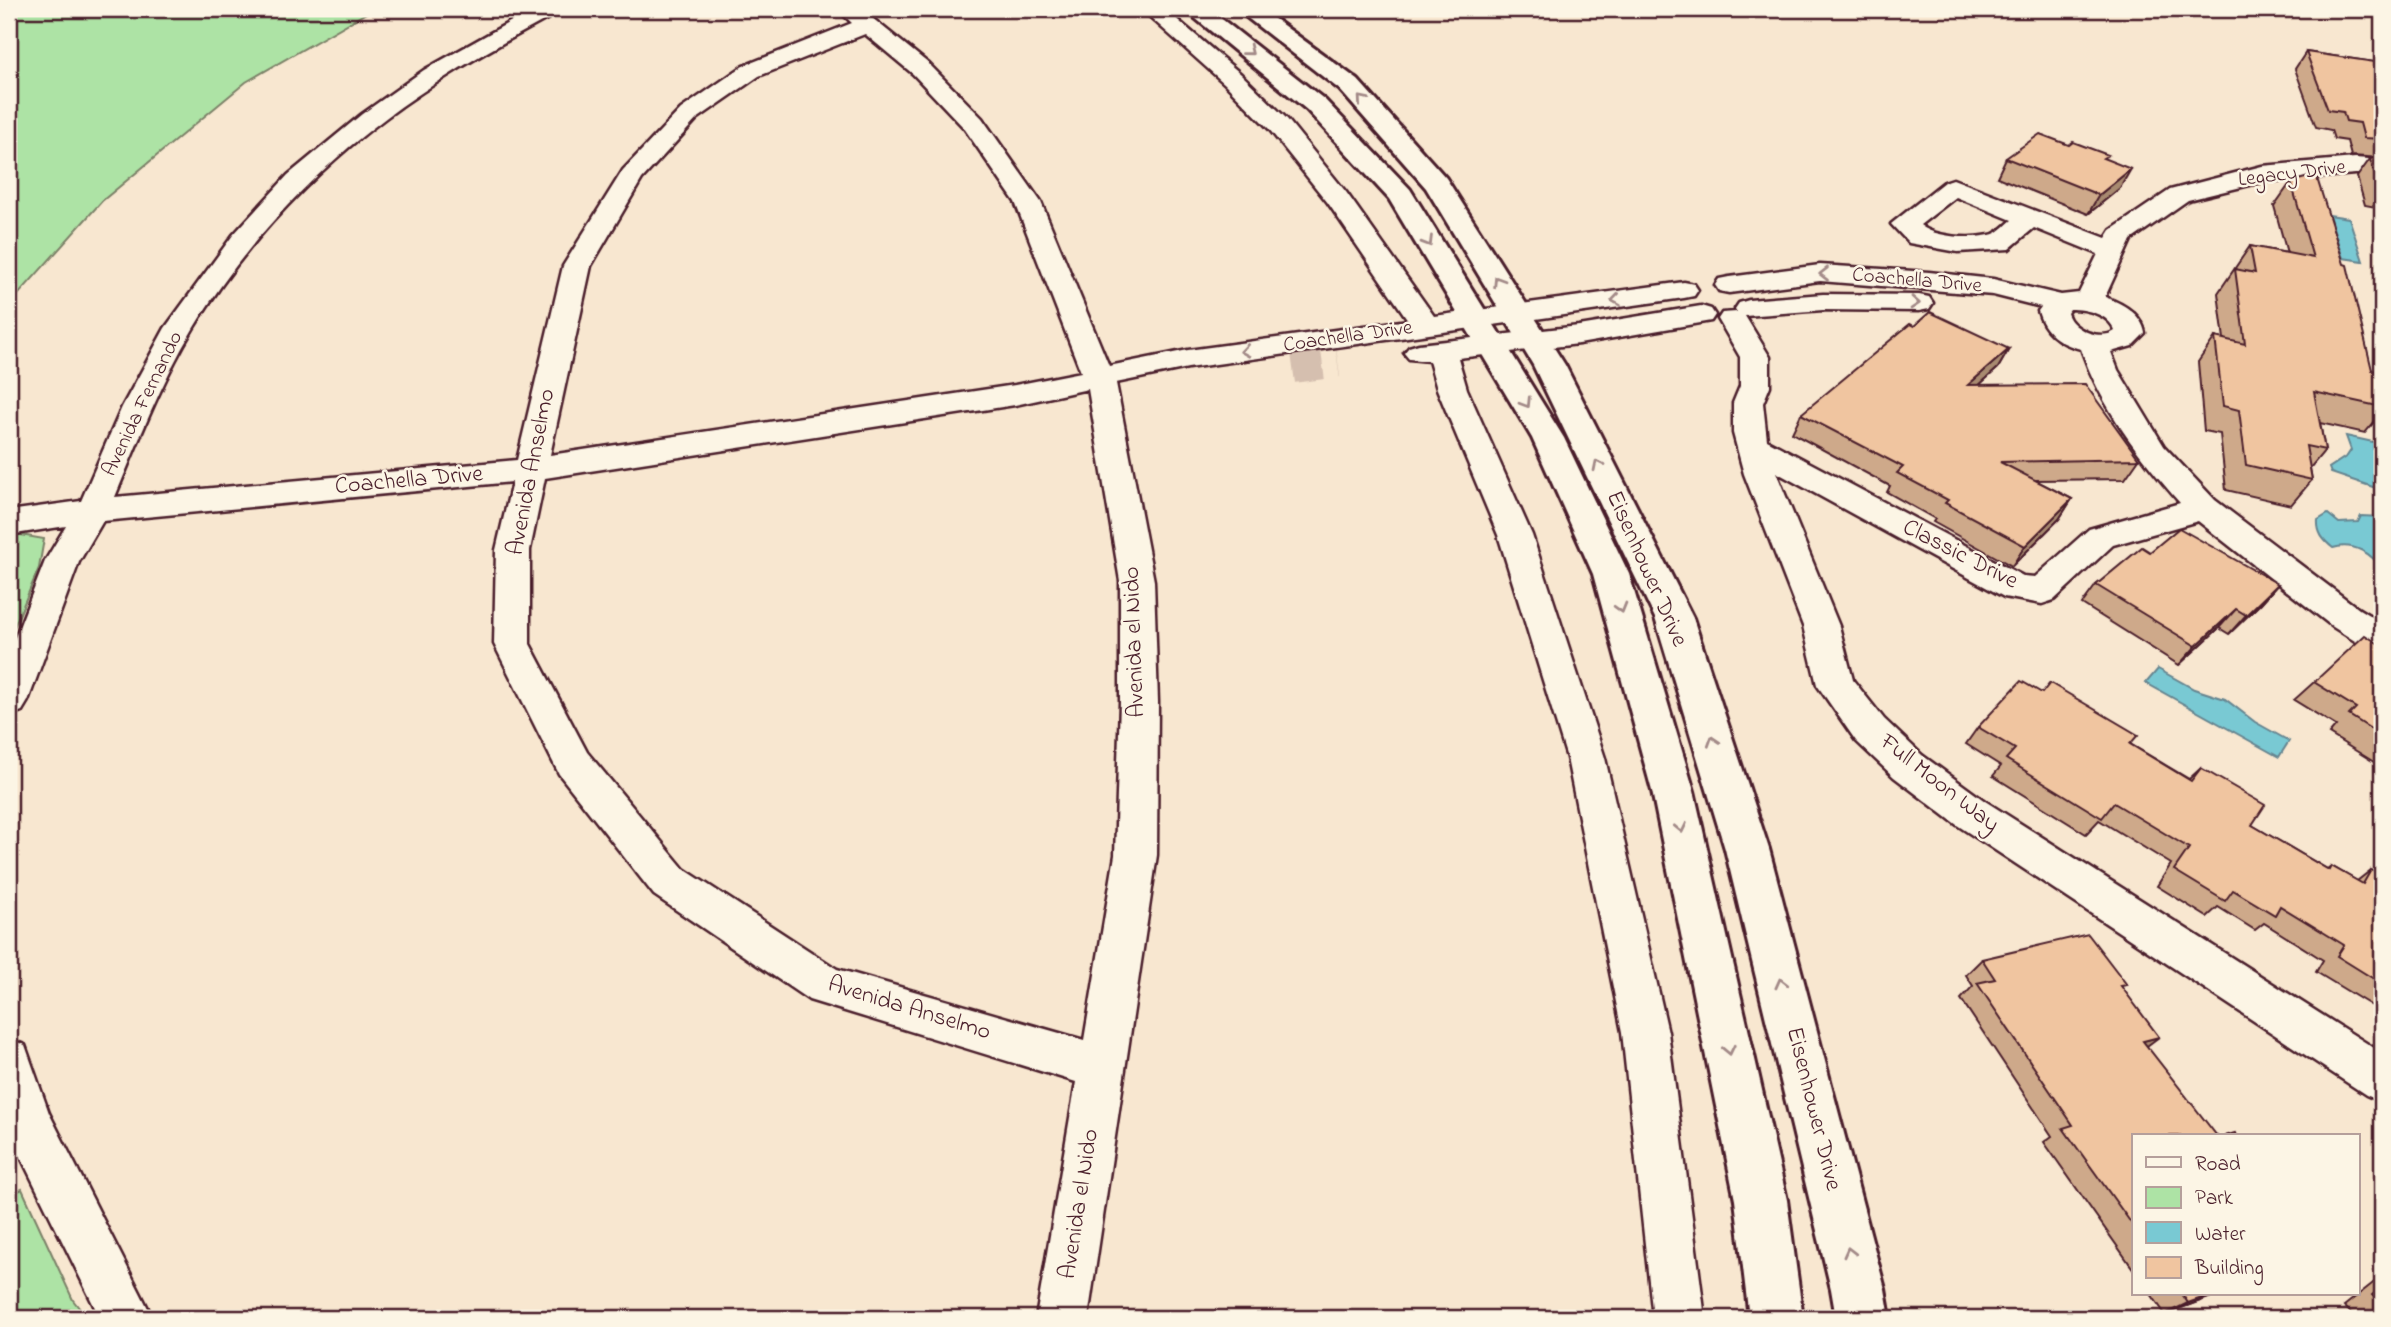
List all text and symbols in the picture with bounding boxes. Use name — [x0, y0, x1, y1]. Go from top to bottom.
one-way arrow — [1240, 43, 1253, 55]
one-way arrow — [1358, 95, 1370, 108]
street label: Legacy Drive — [2237, 152, 2348, 197]
one-way arrow — [1420, 234, 1433, 247]
street label: Coachella Drive — [1851, 260, 1984, 302]
one-way arrow — [1818, 266, 1829, 282]
one-way arrow — [1493, 276, 1506, 289]
one-way arrow — [1610, 292, 1622, 307]
one-way arrow — [1910, 295, 1921, 310]
street label: Coachella Drive — [1282, 313, 1415, 361]
street label: Avenida Fernando — [95, 326, 191, 482]
one-way arrow — [1239, 343, 1251, 358]
street label: Avenida Anselmo — [499, 386, 565, 558]
one-way arrow — [1517, 395, 1530, 408]
street label: Coachella Drive — [333, 457, 485, 505]
one-way arrow — [1593, 459, 1607, 472]
street label: Eisenhower Drive — [1596, 485, 1696, 653]
street label: Classic Drive — [1896, 511, 2024, 599]
street label: Avenida el Nido — [1115, 566, 1155, 718]
one-way arrow — [1613, 602, 1627, 614]
street label: Full Moon Way — [1870, 725, 2006, 843]
one-way arrow — [1707, 735, 1721, 748]
one-way arrow — [1672, 822, 1687, 834]
street label: Avenida Anselmo — [823, 968, 995, 1050]
one-way arrow — [1775, 978, 1789, 990]
street label: Eisenhower Drive — [1776, 1023, 1850, 1195]
one-way arrow — [1721, 1044, 1735, 1056]
street label: Avenida el Nido — [1051, 1126, 1109, 1282]
legend — [2132, 1134, 2360, 1296]
text: Road — [2195, 1150, 2241, 1180]
text: Park — [2195, 1184, 2234, 1214]
text: Water — [2195, 1220, 2246, 1250]
one-way arrow — [1843, 1246, 1857, 1258]
text: Building — [2194, 1254, 2264, 1286]

